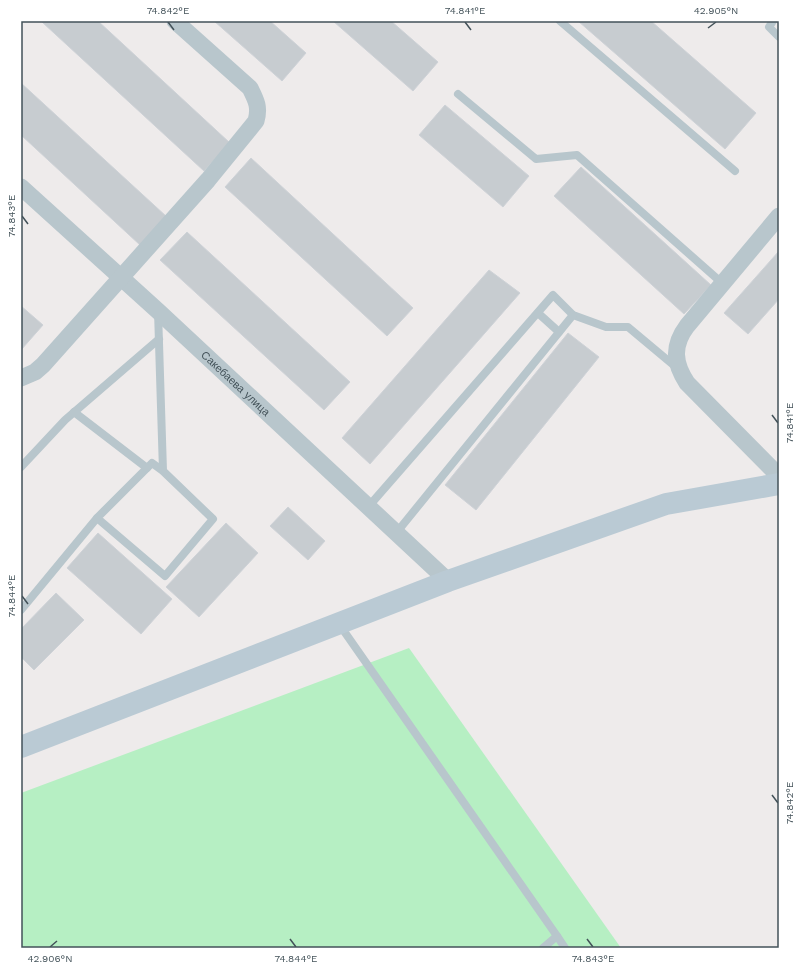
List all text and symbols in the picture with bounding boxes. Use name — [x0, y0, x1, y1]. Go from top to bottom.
text: 74.842°E — [147, 5, 189, 16]
text: 74.841°E — [445, 5, 485, 16]
text: 42.905°N — [694, 5, 738, 16]
text: 74.843°E — [6, 195, 17, 237]
street label: Сакебаева улица — [199, 348, 274, 419]
text: 74.841°E — [784, 403, 795, 443]
text: 74.844°E — [6, 575, 17, 617]
text: 74.842°E — [784, 782, 795, 824]
text: 42.906°N — [27, 953, 73, 964]
text: 74.844°E — [275, 953, 317, 964]
text: 74.843°E — [572, 953, 614, 964]

